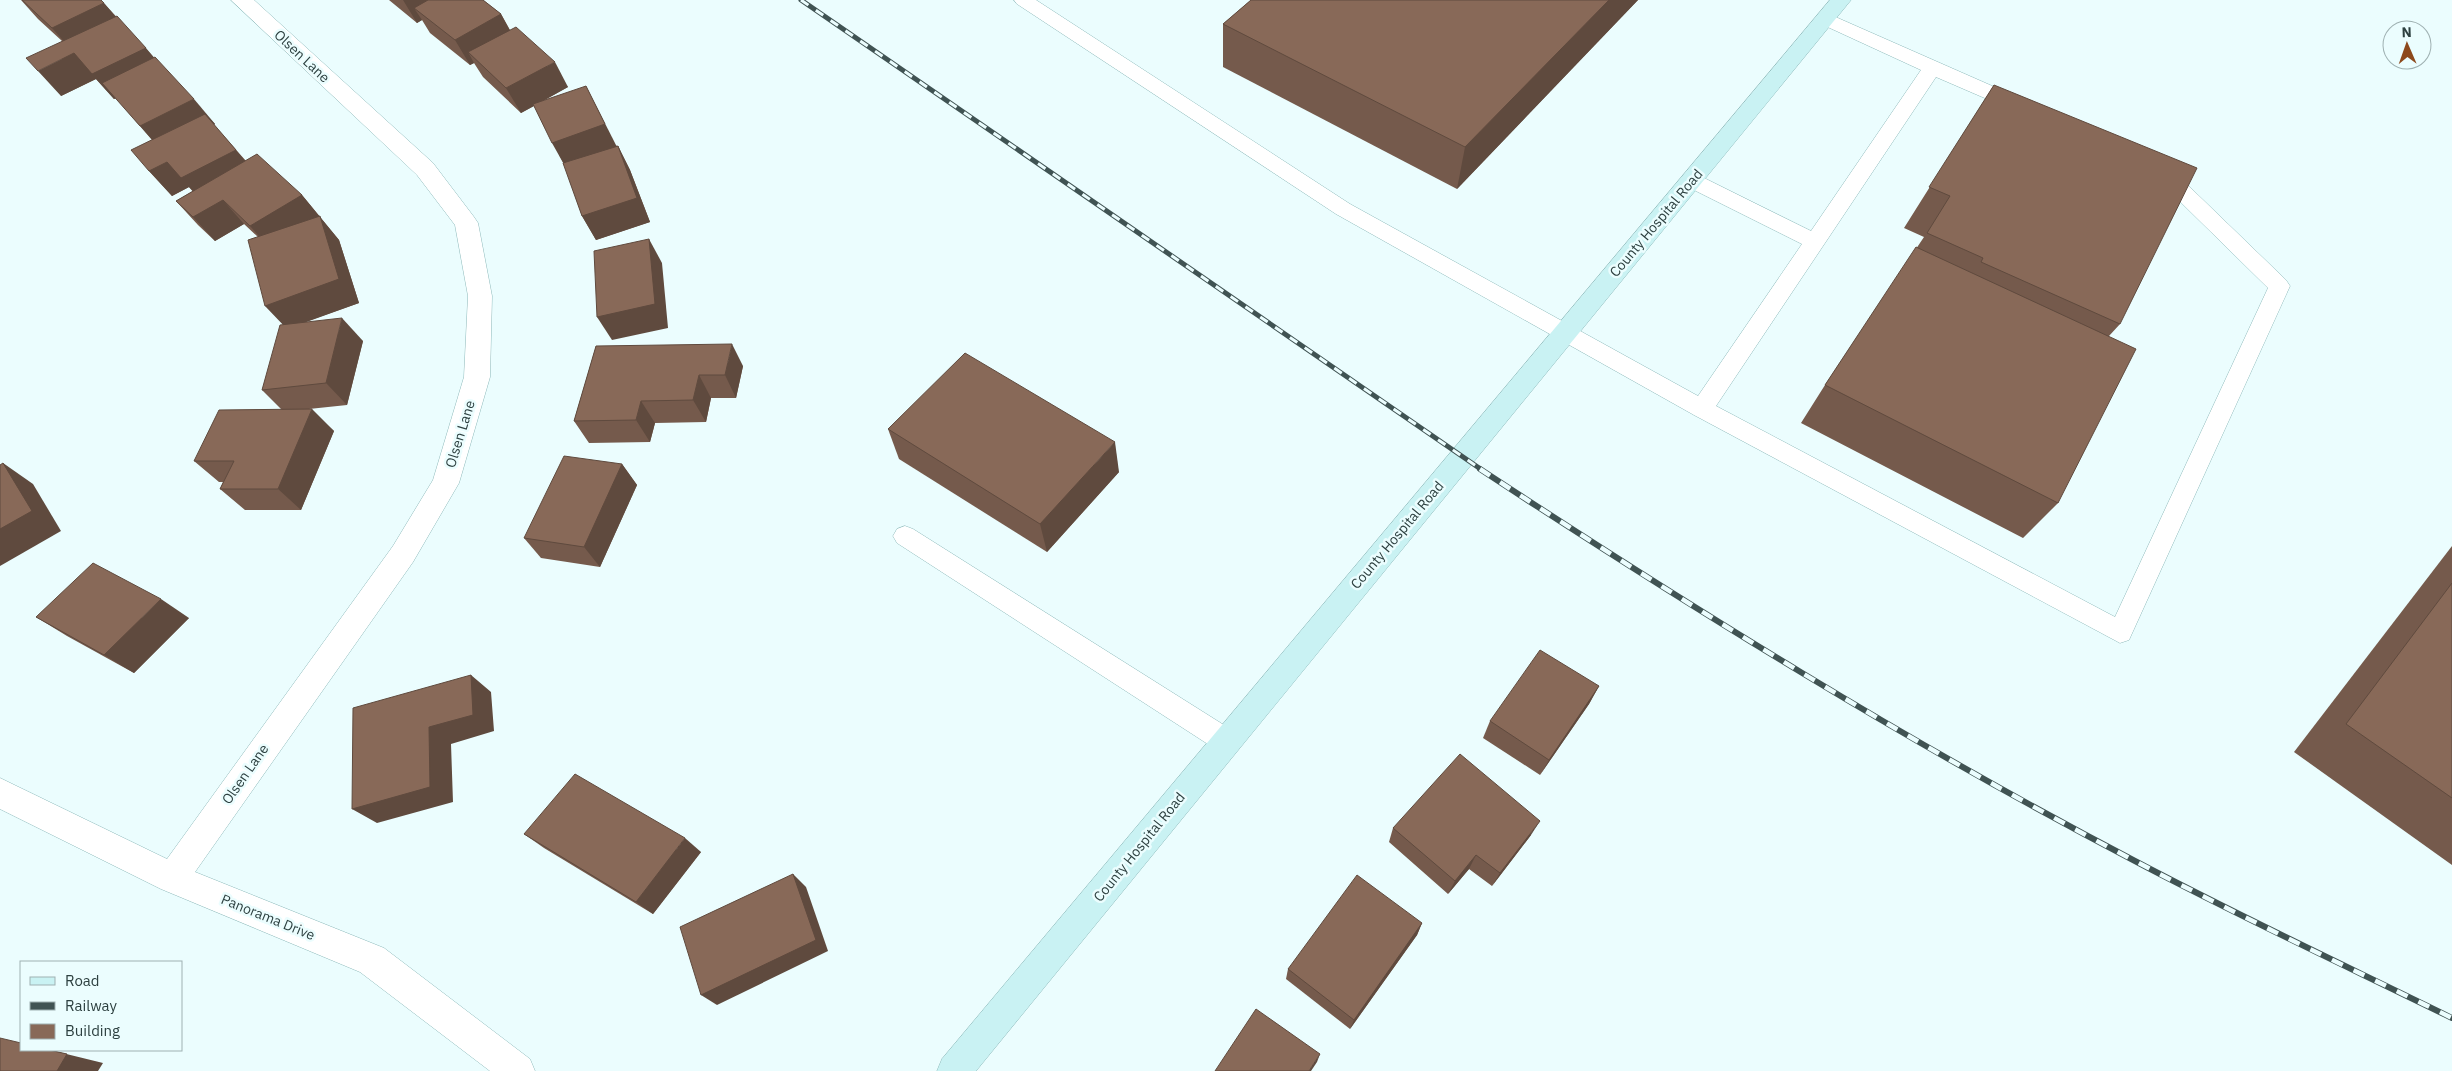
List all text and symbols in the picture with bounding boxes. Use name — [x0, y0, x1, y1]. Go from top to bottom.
north arrow — [2382, 20, 2432, 70]
text: N — [2401, 23, 2412, 41]
street label: Olsen Lane — [270, 26, 334, 87]
street label: County Hospital Road — [1606, 165, 1706, 281]
street label: Olsen Lane — [441, 398, 479, 470]
street label: County Hospital Road — [1347, 477, 1447, 593]
street label: Olsen Lane — [218, 740, 273, 808]
street label: County Hospital Road — [1089, 789, 1189, 905]
street label: Panorama Drive — [218, 890, 318, 944]
legend — [20, 961, 182, 1051]
text: Road — [65, 971, 100, 990]
text: Railway — [65, 996, 118, 1015]
text: Building — [65, 1021, 120, 1040]

